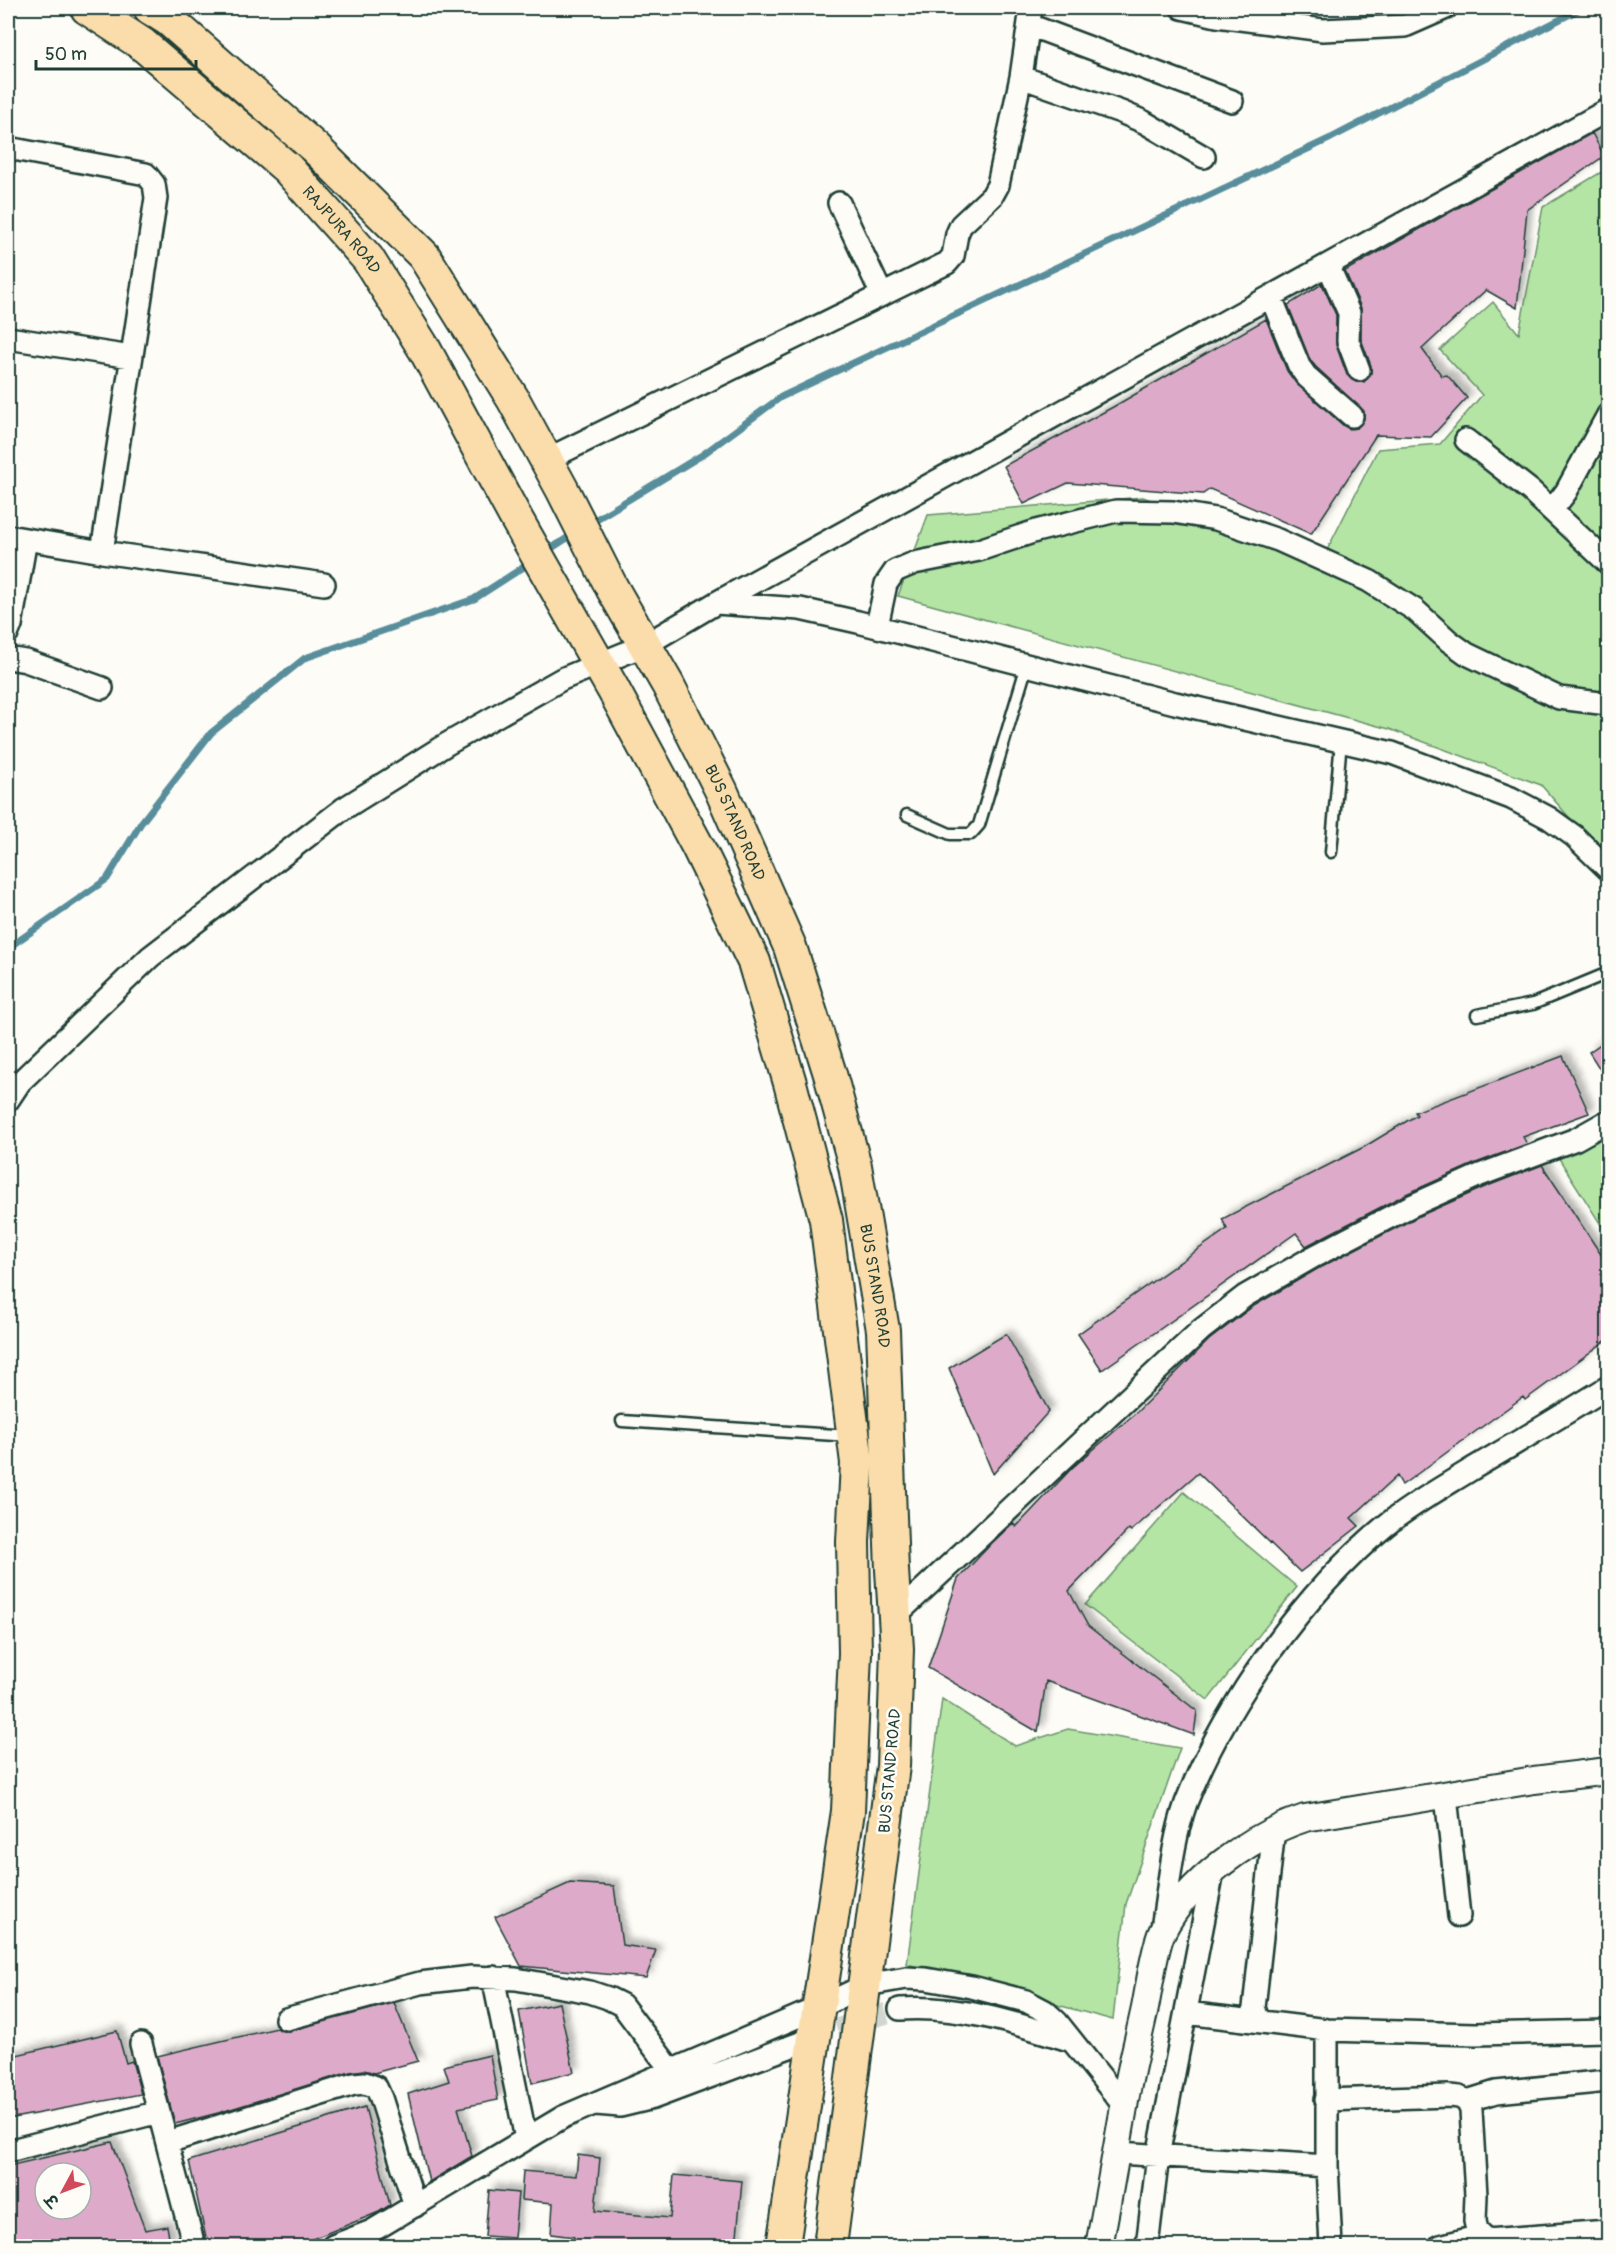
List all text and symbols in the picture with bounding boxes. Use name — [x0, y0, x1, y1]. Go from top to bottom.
scale bar — [36, 33, 196, 71]
text: 50 m — [45, 43, 87, 66]
street label: RAJPURA ROAD — [298, 182, 385, 277]
street label: BUS STAND ROAD — [700, 761, 770, 884]
street label: BUS STAND ROAD — [855, 1223, 894, 1348]
street label: BUS STAND ROAD — [875, 1708, 905, 1834]
north arrow — [33, 2161, 93, 2221]
text: उ — [41, 2189, 65, 2212]

